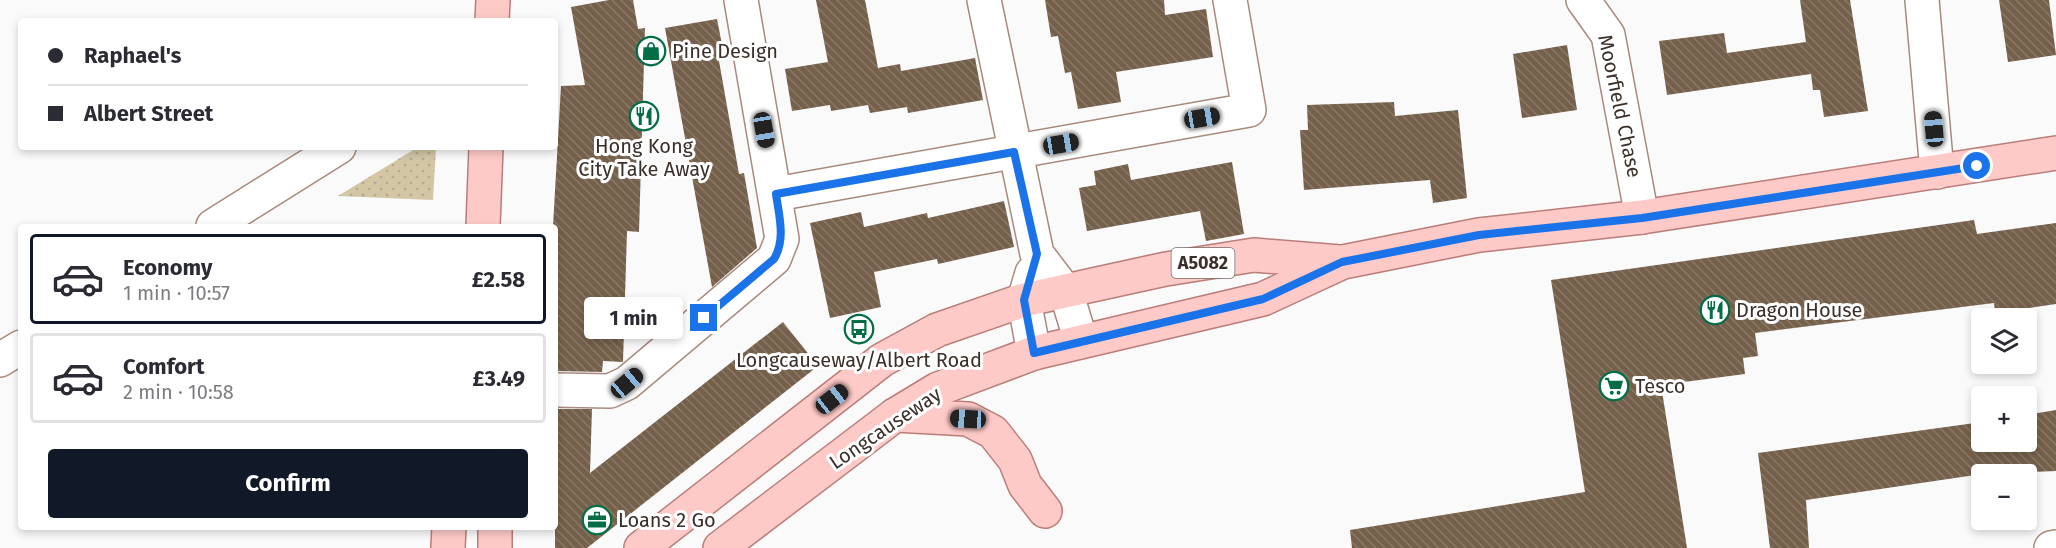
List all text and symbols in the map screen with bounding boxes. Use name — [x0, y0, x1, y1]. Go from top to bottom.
street label: Moorfield Chase — [1593, 32, 1647, 180]
shop icon: Pine Design — [635, 35, 667, 67]
place label: Pine Design — [672, 39, 778, 63]
text: Raphael's — [84, 42, 181, 69]
text: Albert Street — [84, 100, 213, 127]
restaurant icon: Hong Kong City Take Away — [628, 100, 660, 132]
car — [1183, 106, 1221, 130]
car — [1923, 110, 1945, 148]
car — [752, 111, 776, 149]
car — [1042, 132, 1080, 156]
place label: Hong Kong City Take Away — [578, 134, 710, 181]
route start — [1963, 152, 1990, 179]
road number: A5082 — [1172, 248, 1234, 278]
icon: car — [51, 252, 105, 306]
text: Economy — [123, 254, 212, 281]
text: £2.58 — [472, 266, 525, 293]
text: 1 min · 10:57 — [123, 281, 230, 305]
restaurant icon: Dragon House — [1699, 294, 1731, 326]
callout: 1 min — [584, 297, 683, 339]
place label: Dragon House — [1736, 298, 1863, 322]
route end — [690, 304, 717, 331]
text: 1 min — [609, 306, 658, 330]
map controls — [1971, 308, 2037, 530]
button: layers — [1971, 308, 2037, 374]
bus stop icon: Longcauseway/Albert Road — [843, 313, 875, 345]
place label: Longcauseway/Albert Road — [736, 348, 982, 372]
icon: car — [51, 351, 105, 405]
text: Comfort — [123, 353, 204, 380]
text: £3.49 — [473, 365, 525, 392]
car — [607, 365, 647, 401]
supermarket icon: Tesco — [1598, 370, 1630, 402]
place label: Tesco — [1635, 374, 1685, 398]
text: 2 min · 10:58 — [123, 380, 234, 404]
car — [812, 381, 852, 417]
street label: Longcauseway — [825, 382, 946, 474]
button: + — [1971, 386, 2037, 452]
car — [950, 409, 986, 429]
button: Confirm — [48, 449, 528, 518]
button: − — [1971, 464, 2037, 530]
office icon: Loans 2 Go — [581, 504, 613, 536]
place label: Loans 2 Go — [618, 508, 716, 532]

